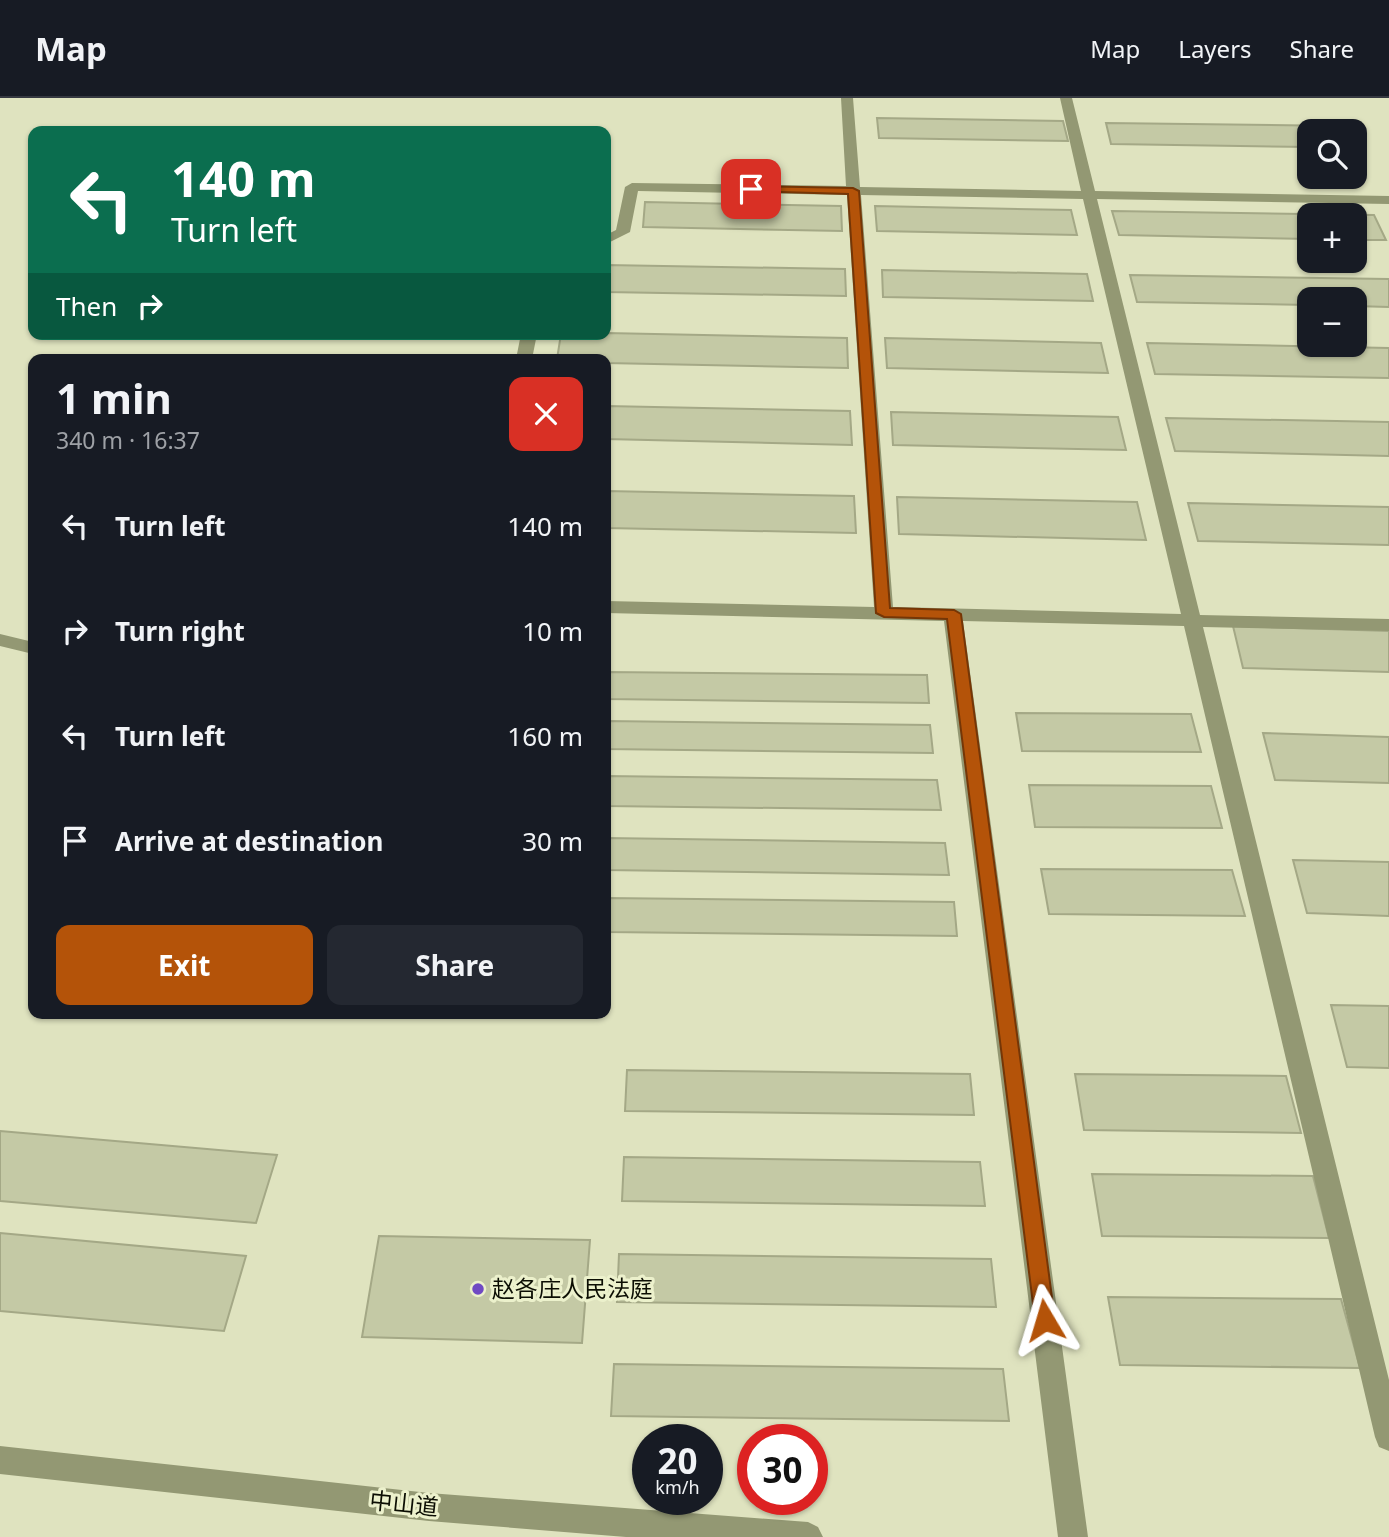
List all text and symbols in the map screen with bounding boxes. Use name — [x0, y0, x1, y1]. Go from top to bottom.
text: Map — [35, 26, 107, 71]
text: Map — [1090, 32, 1140, 65]
text: Layers — [1178, 32, 1252, 65]
text: Share — [1290, 32, 1354, 65]
map controls — [1297, 119, 1367, 357]
button: search — [1297, 119, 1367, 189]
text: 140 m — [171, 145, 316, 211]
icon: left — [56, 154, 147, 245]
pin — [721, 159, 781, 219]
icon: arrive — [732, 170, 770, 208]
button: + — [1297, 203, 1367, 273]
text: Turn left — [171, 208, 297, 251]
icon: right — [131, 287, 169, 325]
button: − — [1297, 287, 1367, 357]
text: Then — [56, 288, 117, 324]
text: 1 min — [56, 369, 172, 426]
button: close — [509, 377, 583, 451]
text: 340 m · 16:37 — [56, 424, 200, 456]
icon: left — [56, 507, 94, 545]
text: Turn left — [115, 508, 226, 544]
text: 140 m — [507, 508, 583, 544]
icon: right — [56, 612, 94, 650]
text: Turn right — [115, 613, 245, 649]
text: 10 m — [522, 613, 583, 649]
icon: left — [56, 717, 94, 755]
text: Turn left — [115, 718, 226, 754]
text: 160 m — [507, 718, 583, 754]
icon: arrive — [56, 822, 94, 860]
text: Arrive at destination — [115, 823, 384, 859]
text: 30 m — [522, 823, 583, 859]
button: Exit — [56, 925, 313, 1005]
button: Share — [327, 925, 583, 1005]
place label: 赵各庄人民法庭 — [492, 1272, 653, 1304]
marker: 赵各庄人民法庭 — [470, 1281, 486, 1297]
position arrow — [1008, 1283, 1082, 1357]
speed limit sign: 30 — [737, 1424, 828, 1515]
text: 20 — [657, 1437, 698, 1484]
text: km/h — [655, 1475, 700, 1499]
street label: 中山道 — [368, 1483, 440, 1523]

